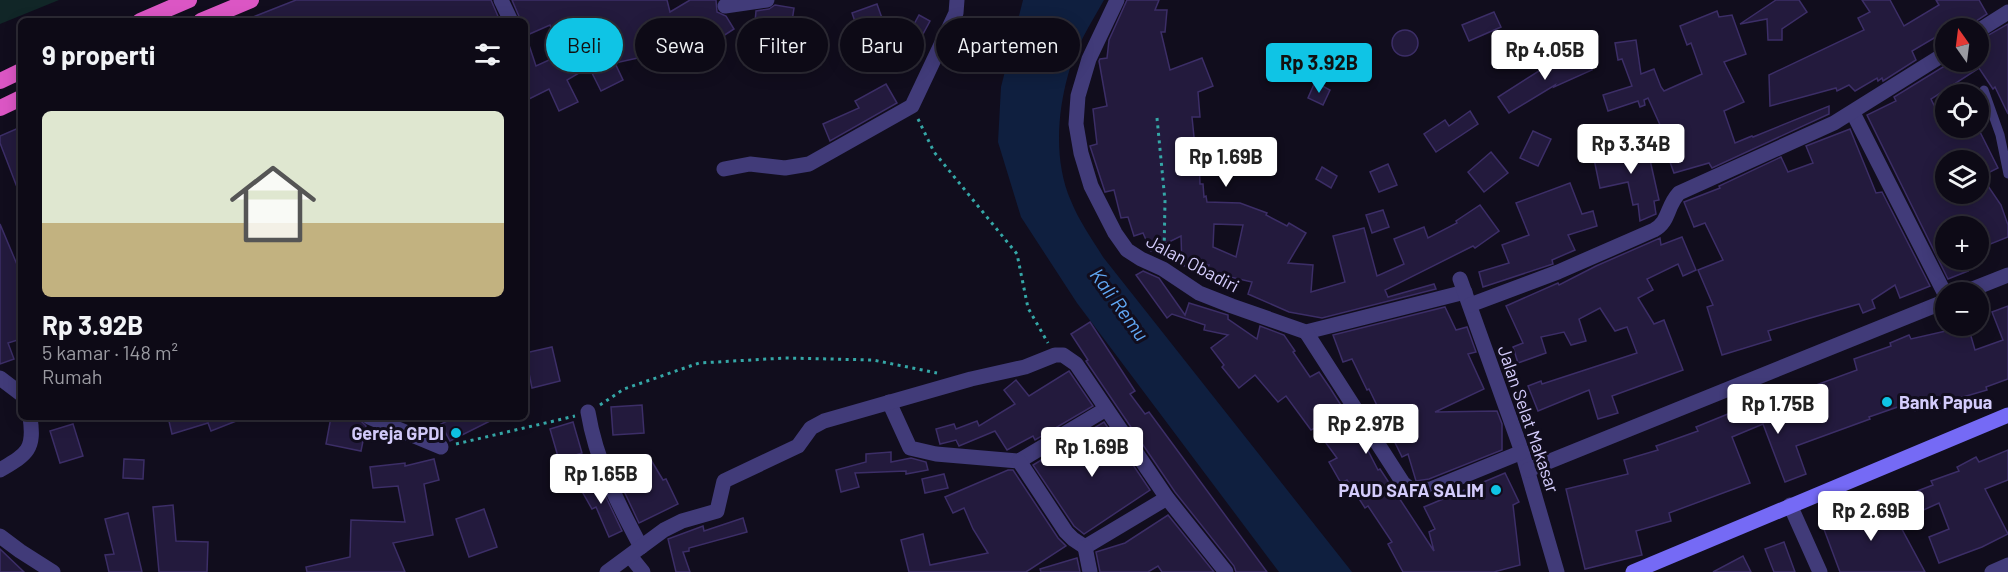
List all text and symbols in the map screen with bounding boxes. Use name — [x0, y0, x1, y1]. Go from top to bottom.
chip: Beli — [546, 18, 623, 72]
chip: Sewa — [635, 18, 725, 72]
chip: Filter — [737, 18, 828, 72]
chip: Baru — [840, 18, 924, 72]
chip: Apartemen — [936, 18, 1080, 72]
north arrow — [1935, 18, 1989, 72]
map controls — [1935, 18, 1989, 336]
pin: Rp 4.05B — [1483, 30, 1607, 81]
text: Rp 4.05B — [1505, 37, 1585, 61]
icon: filters — [471, 38, 504, 71]
text: 9 properti — [42, 39, 155, 70]
pin: Rp 3.92B — [1257, 43, 1381, 94]
text: Rp 3.92B — [1280, 50, 1358, 74]
button: locate — [1935, 84, 1989, 138]
pin: Rp 3.34B — [1569, 124, 1693, 175]
text: Rp 3.34B — [1591, 131, 1671, 155]
pin: Rp 1.69B — [1164, 137, 1288, 188]
text: Rp 1.69B — [1189, 144, 1263, 168]
icon: home — [219, 150, 327, 258]
button: layers — [1935, 150, 1989, 204]
button: + — [1935, 216, 1989, 270]
street label: Jalan Obadiri — [1143, 229, 1243, 297]
water label: Kali Remu — [1086, 263, 1154, 345]
button: − — [1935, 282, 1989, 336]
text: Rp 3.92B — [42, 309, 143, 340]
text: 5 kamar · 148 m² — [42, 340, 178, 364]
street label: Jalan Selat Makasar — [1493, 342, 1565, 496]
text: Rumah — [42, 364, 103, 388]
pin: Rp 1.75B — [1716, 384, 1840, 435]
text: Rp 1.75B — [1741, 391, 1815, 415]
place label: Bank Papua — [1899, 391, 1992, 413]
marker: Bank Papua — [1880, 395, 1894, 409]
pin: Rp 2.97B — [1304, 404, 1428, 455]
text: Rp 2.97B — [1327, 411, 1405, 435]
place label: Gereja GPDI — [351, 422, 444, 444]
marker: Gereja GPDI — [449, 426, 463, 440]
pin: Rp 1.69B — [1030, 427, 1154, 478]
text: Rp 1.69B — [1055, 434, 1129, 458]
pin: Rp 1.65B — [539, 454, 663, 505]
text: Rp 1.65B — [564, 461, 638, 485]
place label: PAUD SAFA SALIM — [1339, 479, 1484, 501]
marker: PAUD SAFA SALIM — [1489, 483, 1503, 497]
pin: Rp 2.69B — [1809, 491, 1933, 542]
text: Rp 2.69B — [1832, 498, 1910, 522]

